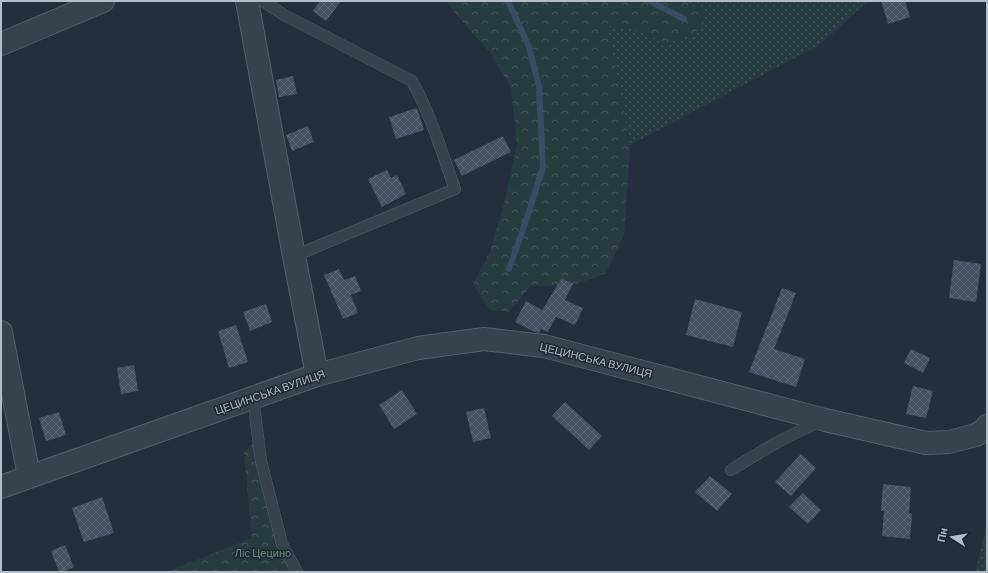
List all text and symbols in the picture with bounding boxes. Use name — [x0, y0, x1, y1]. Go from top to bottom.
street label: ЦЕЦИНСЬКА ВУЛИЦЯ — [539, 339, 654, 380]
street label: ЦЕЦИНСЬКА ВУЛИЦЯ — [213, 367, 327, 416]
north arrow — [932, 517, 972, 557]
text: Пн — [934, 526, 950, 543]
park label: Ліс Цецино — [235, 546, 291, 559]

